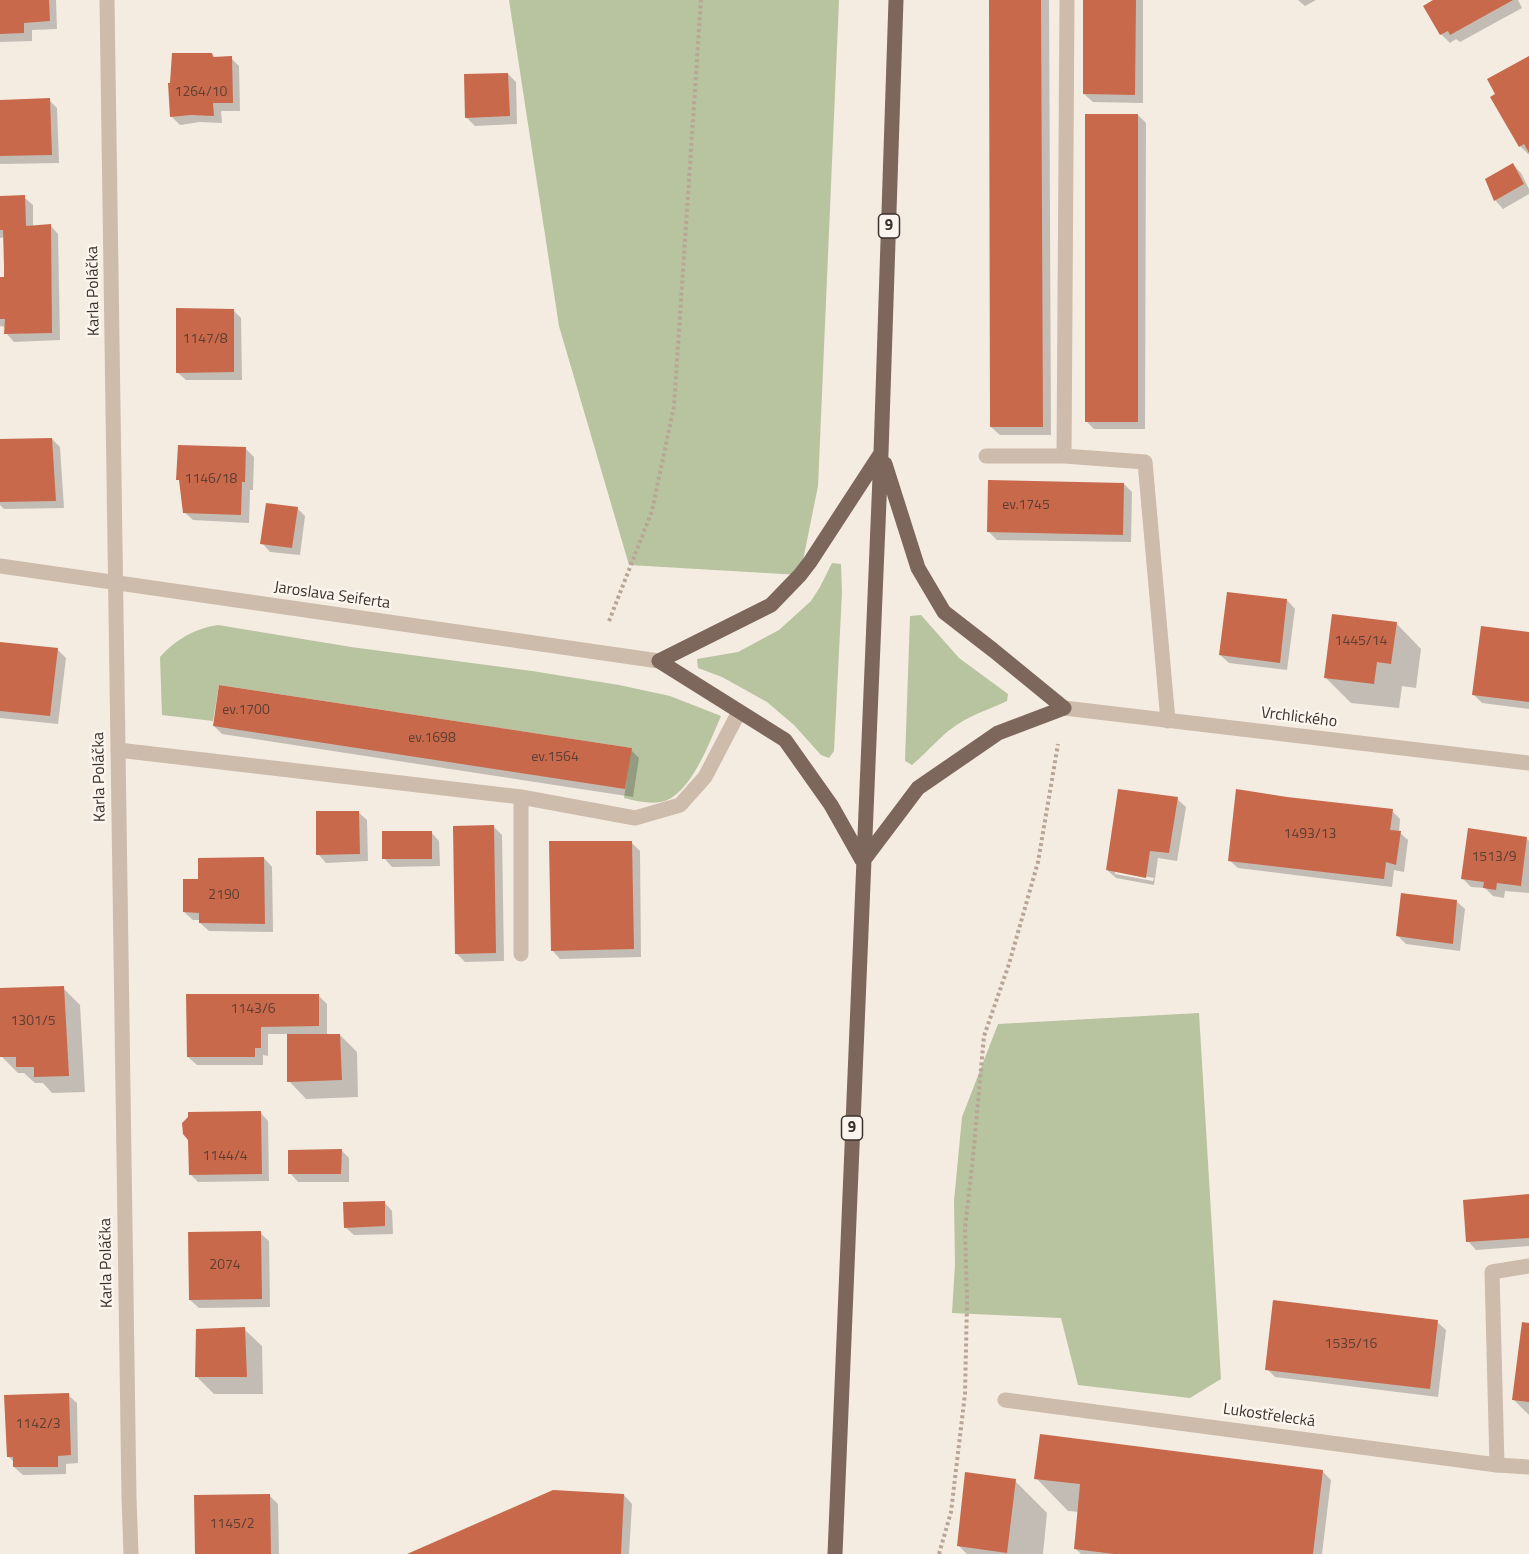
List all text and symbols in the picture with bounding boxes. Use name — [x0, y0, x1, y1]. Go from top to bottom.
house number: 1264/10 — [175, 85, 227, 101]
road number: 9 — [878, 214, 900, 238]
street label: Karla Poláčka — [84, 246, 104, 336]
house number: 1147/8 — [183, 332, 227, 348]
house number: 1146/18 — [185, 472, 237, 488]
house number: ev.1745 — [1002, 498, 1050, 514]
street label: Jaroslava Seiferta — [273, 578, 391, 614]
house number: 1445/14 — [1335, 634, 1387, 650]
house number: ev.1700 — [222, 703, 270, 719]
street label: Vrchlického — [1260, 704, 1338, 732]
house number: ev.1698 — [408, 731, 456, 747]
street label: Karla Poláčka — [90, 732, 110, 822]
house number: ev.1564 — [531, 750, 579, 766]
house number: 1493/13 — [1284, 827, 1336, 843]
house number: 1513/9 — [1472, 850, 1516, 866]
house number: 2190 — [208, 888, 240, 904]
house number: 1143/6 — [231, 1002, 275, 1018]
house number: 1301/5 — [11, 1014, 55, 1030]
road number: 9 — [842, 1116, 862, 1140]
house number: 1144/4 — [203, 1149, 247, 1165]
street label: Karla Poláčka — [97, 1218, 117, 1308]
house number: 2074 — [209, 1258, 241, 1274]
house number: 1535/16 — [1325, 1337, 1377, 1353]
street label: Lukostřelecká — [1222, 1400, 1316, 1432]
house number: 1142/3 — [16, 1417, 60, 1433]
house number: 1145/2 — [210, 1517, 254, 1533]

